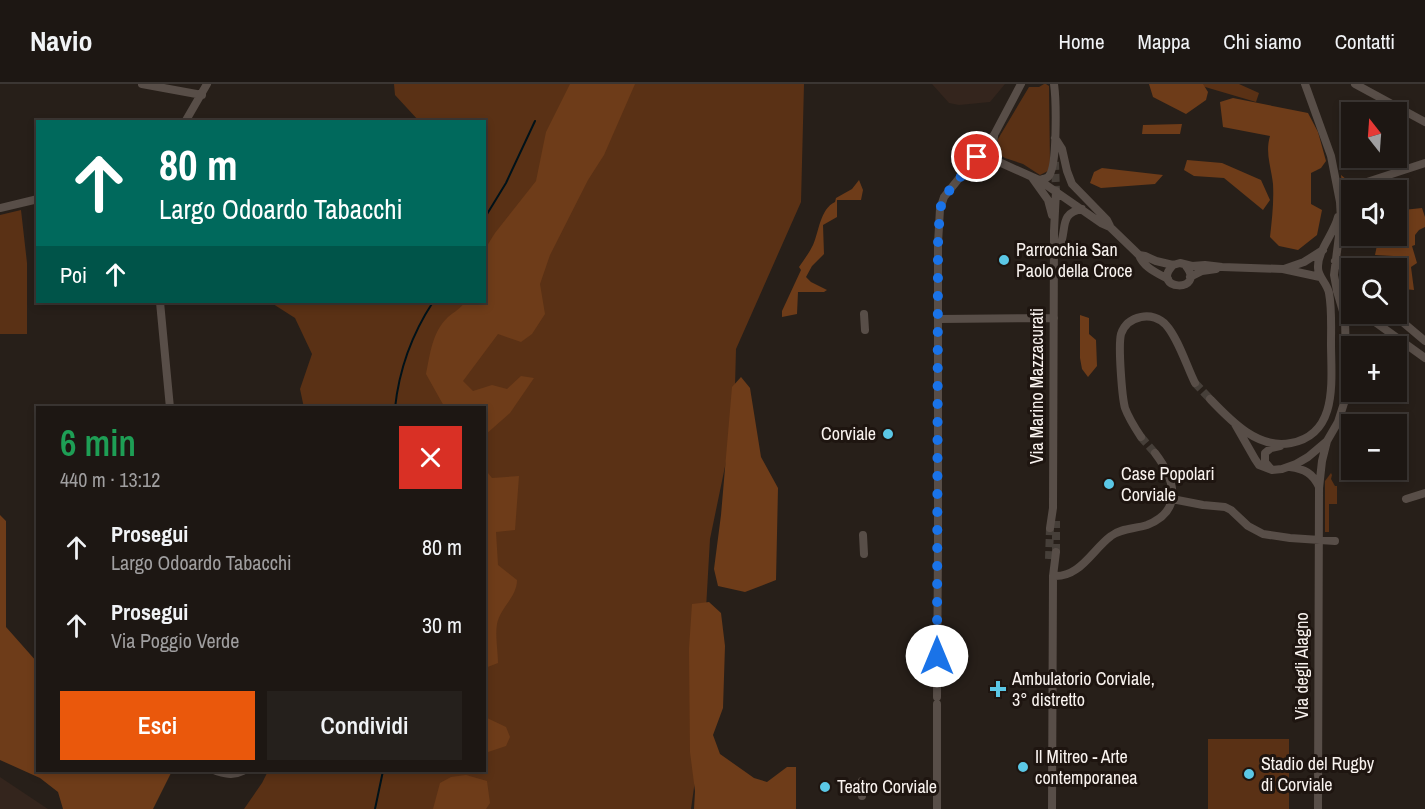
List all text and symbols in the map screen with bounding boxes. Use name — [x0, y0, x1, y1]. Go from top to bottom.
text: Navio — [30, 22, 93, 60]
text: Home — [1059, 27, 1105, 56]
text: Mappa — [1138, 27, 1190, 56]
text: Chi siamo — [1223, 27, 1302, 56]
text: Contatti — [1335, 27, 1395, 56]
north arrow — [1341, 102, 1407, 168]
map controls — [1341, 102, 1407, 480]
pin — [951, 131, 1002, 182]
text: 80 m — [159, 137, 238, 193]
icon: arrive — [960, 140, 993, 173]
icon: ahead — [60, 144, 138, 222]
button: sound — [1341, 180, 1407, 246]
text: Largo Odoardo Tabacchi — [159, 191, 403, 227]
place label: Parrocchia San Paolo della Croce — [1016, 237, 1133, 283]
marker: Parrocchia San Paolo della Croce — [997, 253, 1011, 267]
icon: ahead — [99, 258, 132, 291]
button: search — [1341, 258, 1407, 324]
text: Poi — [60, 260, 87, 290]
street label: Via Marino Mazzacurati — [1024, 308, 1049, 464]
button: + — [1341, 336, 1407, 402]
button: − — [1341, 414, 1407, 480]
text: 6 min — [60, 419, 136, 467]
place label: Corviale — [821, 421, 876, 446]
button: close — [399, 426, 462, 489]
marker: Corviale — [881, 427, 895, 441]
place label: Case Popolari Corviale — [1121, 461, 1215, 507]
text: 440 m · 13:12 — [60, 466, 160, 493]
marker: Case Popolari Corviale — [1102, 477, 1116, 491]
text: Prosegui — [111, 519, 188, 549]
icon: ahead — [60, 531, 93, 564]
text: 80 m — [422, 532, 462, 562]
text: Largo Odoardo Tabacchi — [111, 549, 292, 576]
text: Prosegui — [111, 597, 188, 627]
icon: ahead — [60, 609, 93, 642]
text: 30 m — [422, 610, 462, 640]
street label: Via degli Alagno — [1289, 612, 1314, 720]
position arrow — [905, 624, 969, 688]
text: Via Poggio Verde — [111, 627, 239, 654]
place label: Ambulatorio Corviale, 3° distretto — [1011, 666, 1155, 712]
marker: Ambulatorio Corviale, 3° distretto — [989, 680, 1007, 698]
button: Esci — [60, 691, 255, 760]
button: Condividi — [267, 691, 462, 760]
place label: Il Mitreo - Arte contemporanea — [1035, 744, 1138, 790]
place label: Stadio del Rugby di Corviale — [1261, 751, 1375, 797]
marker: Il Mitreo - Arte contemporanea — [1016, 760, 1030, 774]
marker: Stadio del Rugby di Corviale — [1242, 767, 1256, 781]
place label: Teatro Corviale — [837, 774, 937, 799]
marker: Teatro Corviale — [818, 780, 832, 794]

